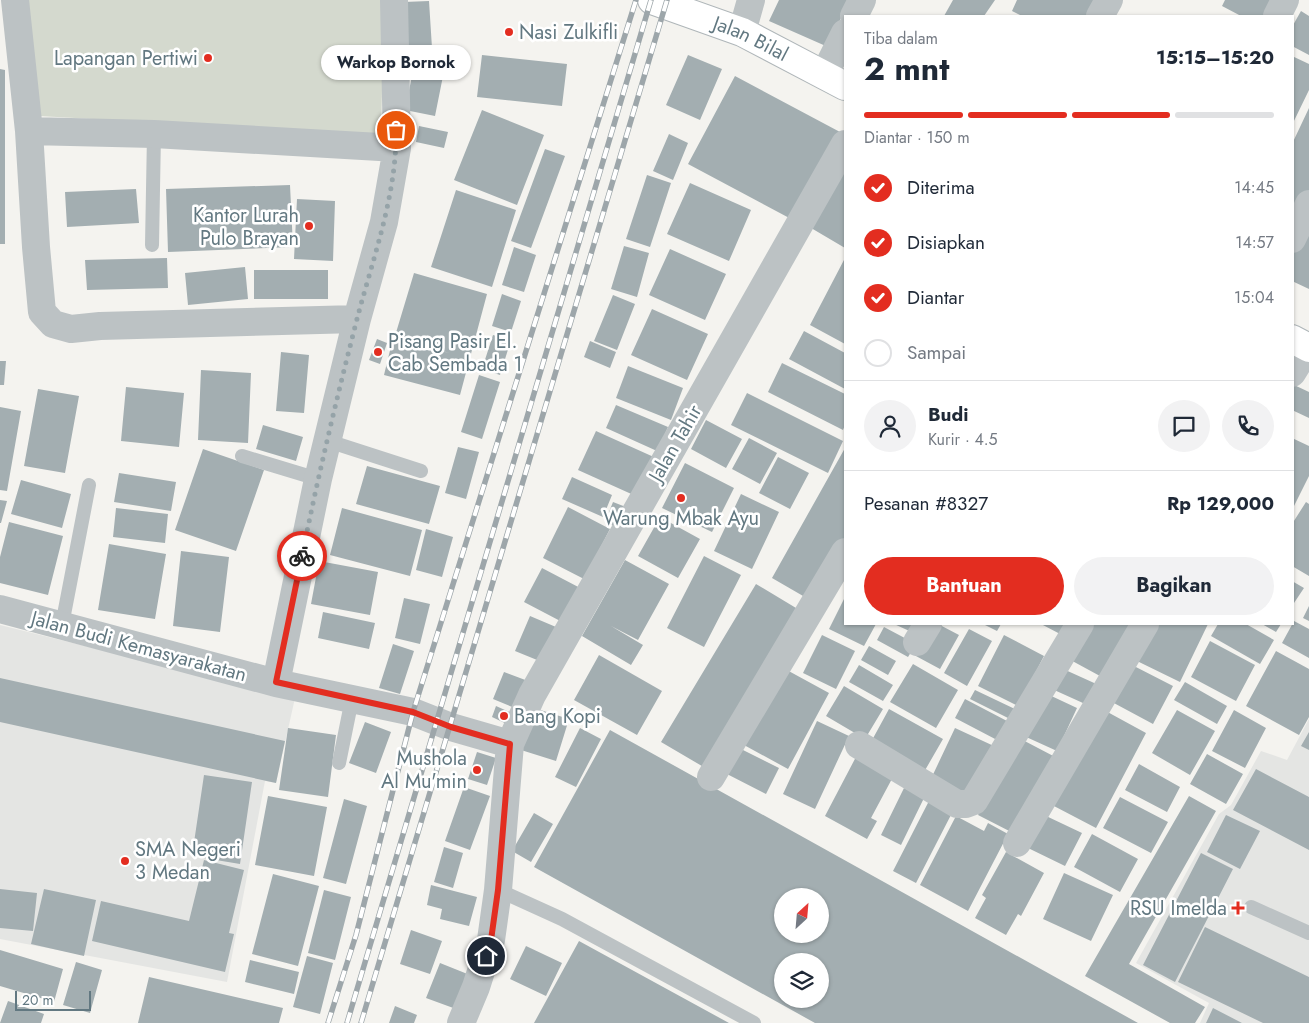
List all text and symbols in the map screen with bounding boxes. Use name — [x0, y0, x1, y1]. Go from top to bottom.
street label: Jalan Bilal — [706, 8, 793, 69]
place label: Nasi Zulkifli — [519, 18, 618, 47]
marker: Nasi Zulkifli — [503, 26, 515, 38]
text: Tiba dalam — [864, 27, 938, 50]
place label: Lapangan Pertiwi — [54, 44, 198, 73]
text: 15:15–15:20 — [1156, 44, 1274, 71]
callout: Warkop Bornok — [321, 45, 471, 80]
text: 2 mnt — [864, 46, 949, 92]
text: Warkop Bornok — [337, 51, 455, 74]
marker: Lapangan Pertiwi — [202, 52, 214, 64]
pin — [375, 109, 417, 151]
icon: bag — [382, 116, 410, 144]
text: Diantar · 150 m — [864, 126, 970, 149]
icon: check — [864, 174, 892, 202]
text: Diterima — [907, 174, 975, 201]
text: 14:45 — [1234, 176, 1274, 199]
place label: Kantor Lurah Pulo Brayan — [193, 201, 299, 253]
marker: Kantor Lurah Pulo Brayan — [303, 220, 315, 232]
icon: check — [864, 229, 892, 257]
text: Disiapkan — [907, 229, 985, 256]
text: 14:57 — [1235, 231, 1274, 254]
icon: check — [864, 284, 892, 312]
text: Diantar — [907, 284, 964, 311]
text: 15:04 — [1234, 286, 1274, 309]
place label: Pisang Pasir El. Cab Sembada 1 — [388, 327, 523, 379]
text: Sampai — [907, 339, 966, 366]
marker: Pisang Pasir El. Cab Sembada 1 — [372, 346, 384, 358]
street label: Jalan Tahir — [640, 399, 709, 490]
button: person — [864, 400, 916, 452]
button: chat — [1158, 400, 1210, 452]
button: phone — [1222, 400, 1274, 452]
text: Budi — [928, 401, 969, 428]
text: Kurir · 4.5 — [928, 428, 998, 451]
text: Pesanan #8327 — [864, 490, 988, 517]
text: Rp 129,000 — [1167, 490, 1274, 517]
marker: Warung Mbak Ayu — [675, 492, 687, 504]
place label: Warung Mbak Ayu — [603, 504, 759, 533]
courier — [277, 531, 327, 581]
icon: bike — [288, 542, 316, 570]
button: Bantuan — [864, 557, 1064, 615]
button: Bagikan — [1074, 557, 1274, 615]
street label: Jalan Budi Kemasyarakatan — [25, 603, 250, 689]
place label: Bang Kopi — [514, 702, 601, 731]
marker: Bang Kopi — [498, 710, 510, 722]
place label: Mushola Al Mu'min — [381, 744, 467, 796]
marker: Mushola Al Mu'min — [471, 764, 483, 776]
place label: SMA Negeri 3 Medan — [135, 835, 241, 887]
marker: SMA Negeri 3 Medan — [119, 855, 131, 867]
north arrow — [774, 888, 829, 942]
map controls — [774, 888, 829, 1008]
place label: RSU Imelda — [1130, 894, 1227, 923]
marker: RSU Imelda — [1231, 901, 1245, 915]
pin — [465, 935, 507, 977]
icon: home — [472, 942, 500, 970]
button: layers — [774, 953, 829, 1008]
scale bar — [15, 988, 91, 1011]
text: 20 m — [22, 990, 54, 1010]

